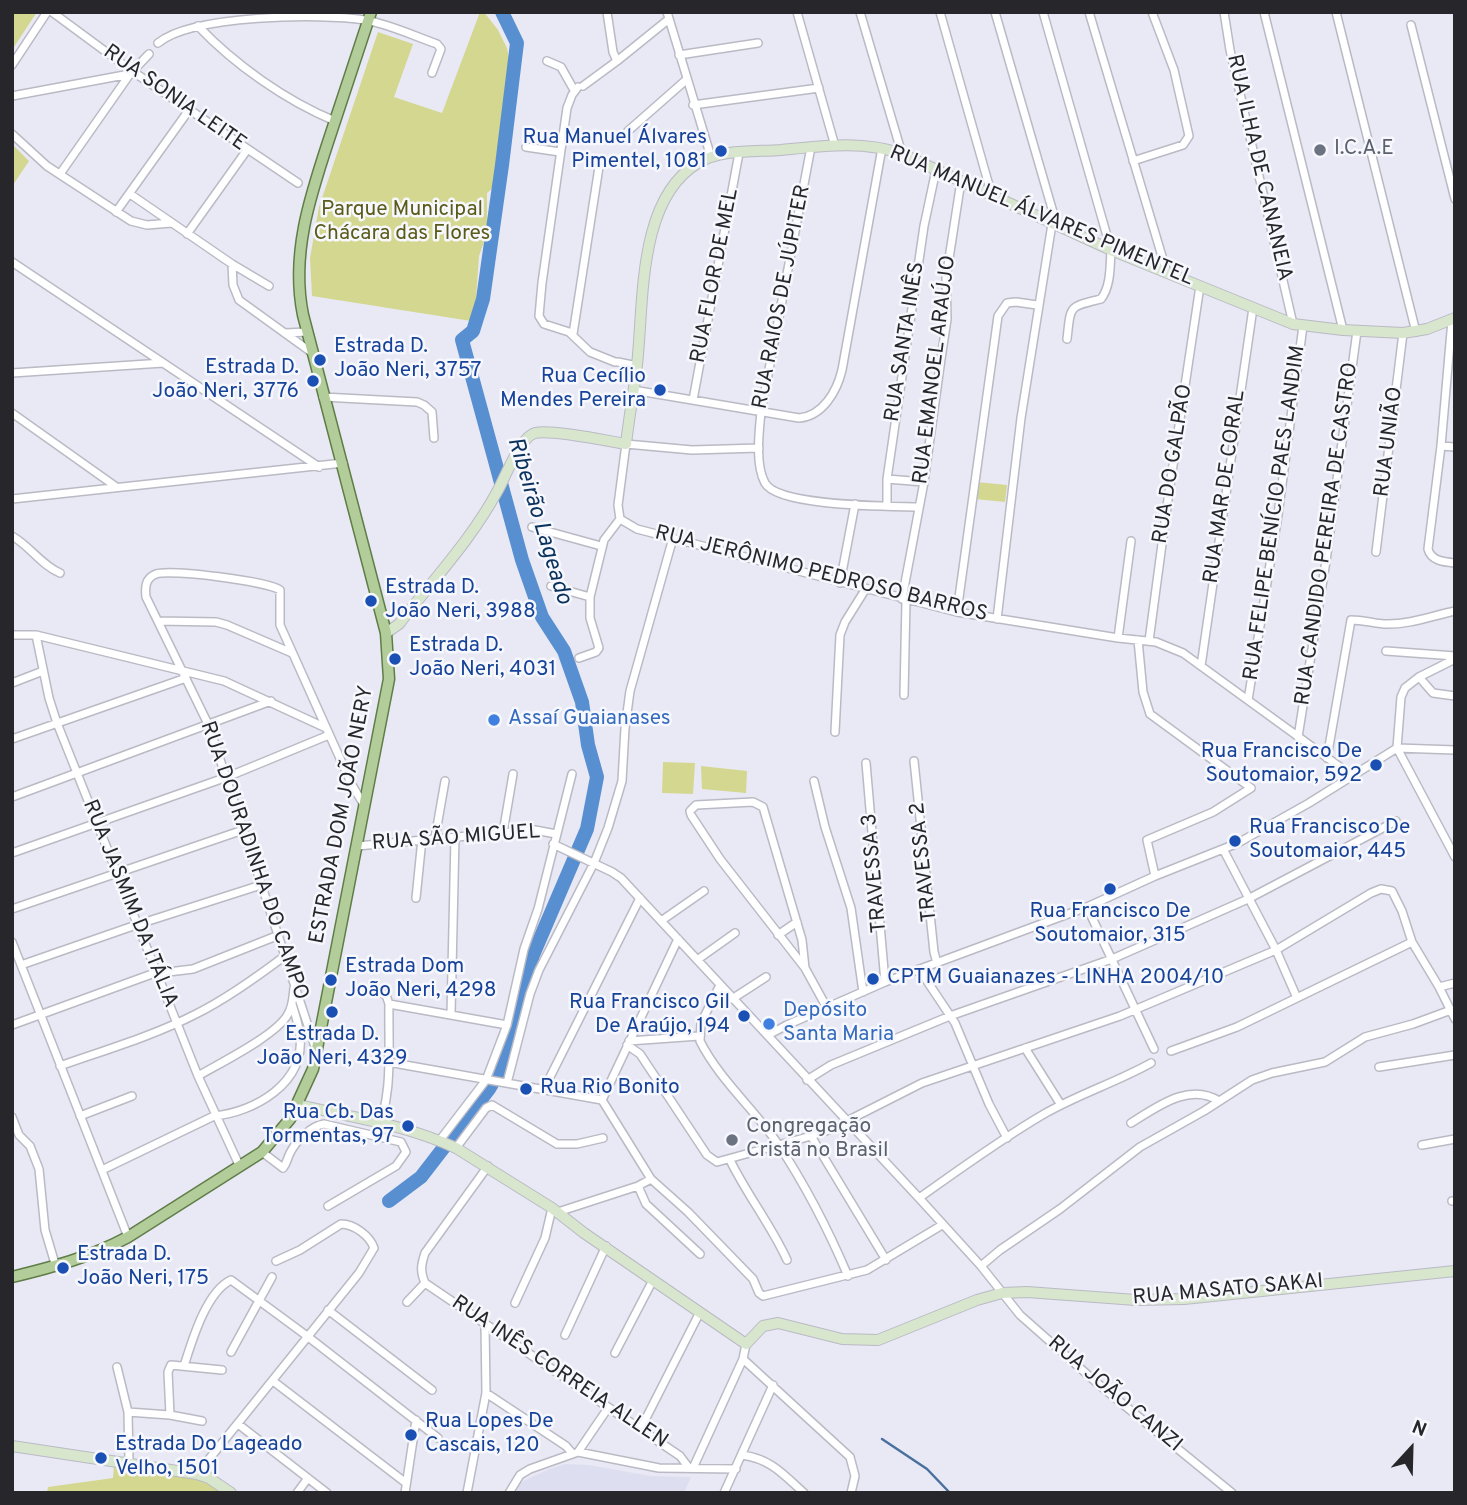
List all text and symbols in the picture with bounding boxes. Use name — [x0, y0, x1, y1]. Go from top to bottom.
street label: RUA SONIA LEITE — [98, 40, 250, 158]
street label: RUA ILHA DE CANANEIA — [1220, 52, 1296, 284]
place label: Rua Manuel Álvares Pimentel, 1081 — [523, 126, 707, 176]
place label: I.C.A.E — [1334, 137, 1394, 163]
street label: RUA MANUEL ÁLVARES PIMENTEL — [885, 141, 1197, 293]
marker: I.C.A.E — [1312, 142, 1328, 158]
marker: Rua Manuel Álvares Pimentel, 1081 — [713, 143, 729, 159]
street label: RUA RAIOS DE JÚPITER — [749, 183, 817, 411]
street label: RUA FLOR DE MEL — [687, 187, 745, 365]
park label: Parque Municipal Chácara das Flores — [314, 198, 490, 248]
street label: RUA EMANOEL ARAÚJO — [909, 254, 963, 486]
street label: RUA SANTA INÊS — [881, 260, 931, 424]
place label: Estrada D. João Neri, 3757 — [334, 335, 482, 385]
street label: RUA FELIPE BENÍCIO PAES LANDIM — [1240, 344, 1312, 682]
marker: Estrada D. João Neri, 3757 — [312, 352, 328, 368]
place label: Estrada D. João Neri, 3776 — [152, 356, 299, 406]
street label: RUA CANDIDO PEREIRA DE CASTRO — [1291, 361, 1365, 707]
place label: Rua Cecílio Mendes Pereira — [500, 365, 646, 415]
marker: Estrada D. João Neri, 3776 — [305, 373, 321, 389]
marker: Rua Cecílio Mendes Pereira — [652, 382, 668, 398]
street label: RUA DO GALPÃO — [1149, 382, 1199, 546]
street label: RUA UNIÃO — [1371, 386, 1409, 498]
street label: RUA MAR DE CORAL — [1200, 389, 1252, 585]
water label: Ribeirão Lageado — [499, 434, 577, 608]
street label: RUA JERÔNIMO PEDROSO BARROS — [652, 521, 990, 629]
place label: Estrada D. João Neri, 3988 — [385, 576, 536, 626]
marker: Estrada D. João Neri, 3988 — [363, 593, 379, 609]
place label: Estrada D. João Neri, 4031 — [409, 634, 556, 684]
marker: Estrada D. João Neri, 4031 — [387, 651, 403, 667]
street label: ESTRADA DOM JOÃO NERY — [306, 684, 380, 946]
place label: Assaí Guaianases — [508, 707, 671, 733]
marker: Assaí Guaianases — [486, 712, 502, 728]
street label: RUA DOURADINHA DO CAMPO — [193, 718, 313, 1004]
place label: Rua Francisco De Soutomaior, 592 — [1201, 740, 1362, 790]
marker: Rua Francisco De Soutomaior, 592 — [1368, 757, 1384, 773]
street label: RUA JASMIM DA ITÁLIA — [76, 796, 182, 1012]
street label: TRAVESSA 2 — [906, 801, 944, 923]
street label: TRAVESSA 3 — [858, 812, 894, 934]
place label: Rua Francisco De Soutomaior, 445 — [1249, 816, 1410, 866]
street label: RUA SÃO MIGUEL — [371, 821, 541, 857]
marker: Rua Francisco De Soutomaior, 445 — [1227, 833, 1243, 849]
marker: Rua Francisco De Soutomaior, 315 — [1102, 881, 1118, 897]
place label: Rua Francisco De Soutomaior, 315 — [1029, 900, 1191, 950]
place label: Estrada Dom João Neri, 4298 — [345, 955, 497, 1005]
place label: CPTM Guaianazes - LINHA 2004/10 — [887, 966, 1224, 992]
marker: CPTM Guaianazes - LINHA 2004/10 — [865, 971, 881, 987]
marker: Estrada Dom João Neri, 4298 — [323, 972, 339, 988]
place label: Rua Francisco Gil De Araújo, 194 — [569, 991, 730, 1041]
place label: Depósito Santa Maria — [783, 999, 894, 1049]
marker: Estrada D. João Neri, 4329 — [324, 1004, 340, 1020]
marker: Rua Francisco Gil De Araújo, 194 — [736, 1008, 752, 1024]
marker: Depósito Santa Maria — [761, 1016, 777, 1032]
place label: Estrada D. João Neri, 4329 — [256, 1023, 408, 1073]
place label: Rua Rio Bonito — [540, 1076, 680, 1102]
marker: Rua Rio Bonito — [518, 1081, 534, 1097]
place label: Rua Cb. Das Tormentas, 97 — [262, 1101, 394, 1151]
place label: Congregação Cristã no Brasil — [746, 1115, 888, 1165]
marker: Rua Cb. Das Tormentas, 97 — [400, 1118, 416, 1134]
marker: Congregação Cristã no Brasil — [724, 1132, 740, 1148]
place label: Estrada D. João Neri, 175 — [77, 1243, 209, 1293]
marker: Estrada D. João Neri, 175 — [55, 1260, 71, 1276]
street label: RUA MASATO SAKAI — [1131, 1270, 1325, 1312]
street label: RUA INÊS CORREIA ALLEN — [446, 1291, 672, 1455]
street label: RUA JOÃO CANZI — [1042, 1332, 1186, 1458]
place label: Rua Lopes De Cascais, 120 — [425, 1410, 553, 1460]
north arrow — [1376, 1414, 1446, 1484]
text: N — [1408, 1416, 1430, 1443]
marker: Rua Lopes De Cascais, 120 — [403, 1427, 419, 1443]
place label: Estrada Do Lageado Velho, 1501 — [115, 1433, 302, 1483]
marker: Estrada Do Lageado Velho, 1501 — [93, 1450, 109, 1466]

